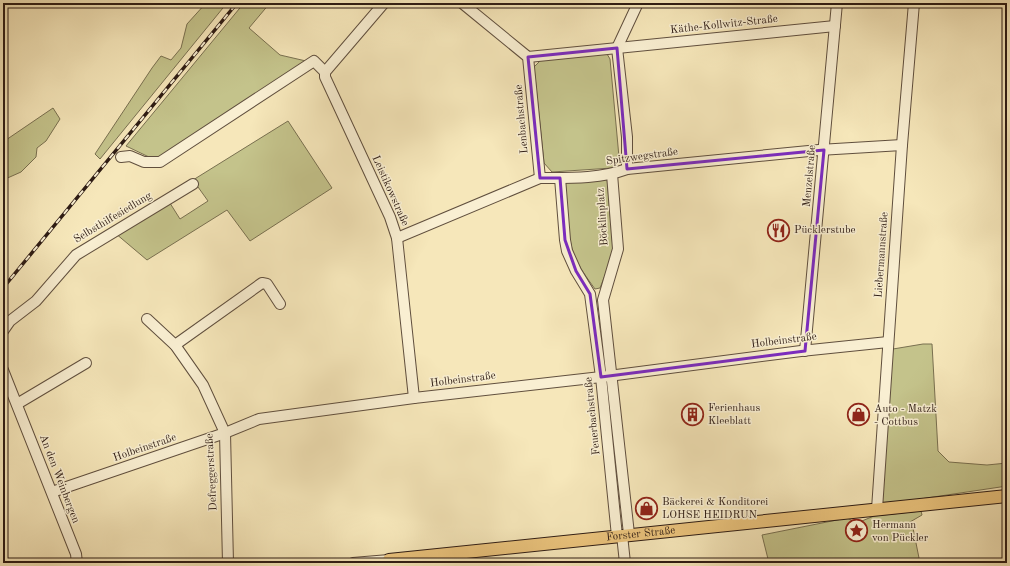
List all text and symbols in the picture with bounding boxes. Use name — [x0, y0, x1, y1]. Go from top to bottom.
street label: Käthe-Kollwitz-Straße — [670, 14, 778, 36]
street label: Lenbachstraße — [513, 84, 531, 154]
street label: Menzelstraße — [802, 144, 818, 208]
street label: Spitzwegstraße — [605, 147, 679, 167]
street label: Leistikowstraße — [370, 154, 410, 228]
street label: Böcklinplatz — [595, 187, 611, 246]
street label: Selbsthilfesiedlung — [72, 190, 154, 246]
street label: Liebermannstraße — [874, 212, 890, 298]
restaurant icon: Pücklerstube — [766, 217, 792, 243]
place label: Pücklerstube — [794, 225, 856, 236]
street label: Holbeinstraße — [751, 332, 817, 350]
street label: Holbeinstraße — [430, 371, 496, 389]
street label: Feuerbachstraße — [583, 376, 603, 456]
building icon: Ferienhaus Kleeblatt — [679, 401, 705, 427]
shop icon: Auto - Matzk - Cottbus — [845, 402, 871, 428]
place label: Ferienhaus Kleeblatt — [708, 403, 760, 427]
place label: Auto - Matzk - Cottbus — [874, 404, 937, 428]
street label: Holbeinstraße — [112, 432, 178, 464]
street label: An den Weinbergen — [37, 433, 81, 525]
street label: Defreggerstraße — [204, 433, 220, 511]
shop icon: Bäckerei & Konditorei LOHSE HEIDRUN — [633, 495, 659, 521]
place label: Bäckerei & Konditorei LOHSE HEIDRUN — [662, 497, 768, 521]
place icon: Hermann von Pückler — [844, 518, 870, 544]
place label: Hermann von Pückler — [872, 520, 929, 544]
street label: Forster Straße — [606, 525, 676, 543]

